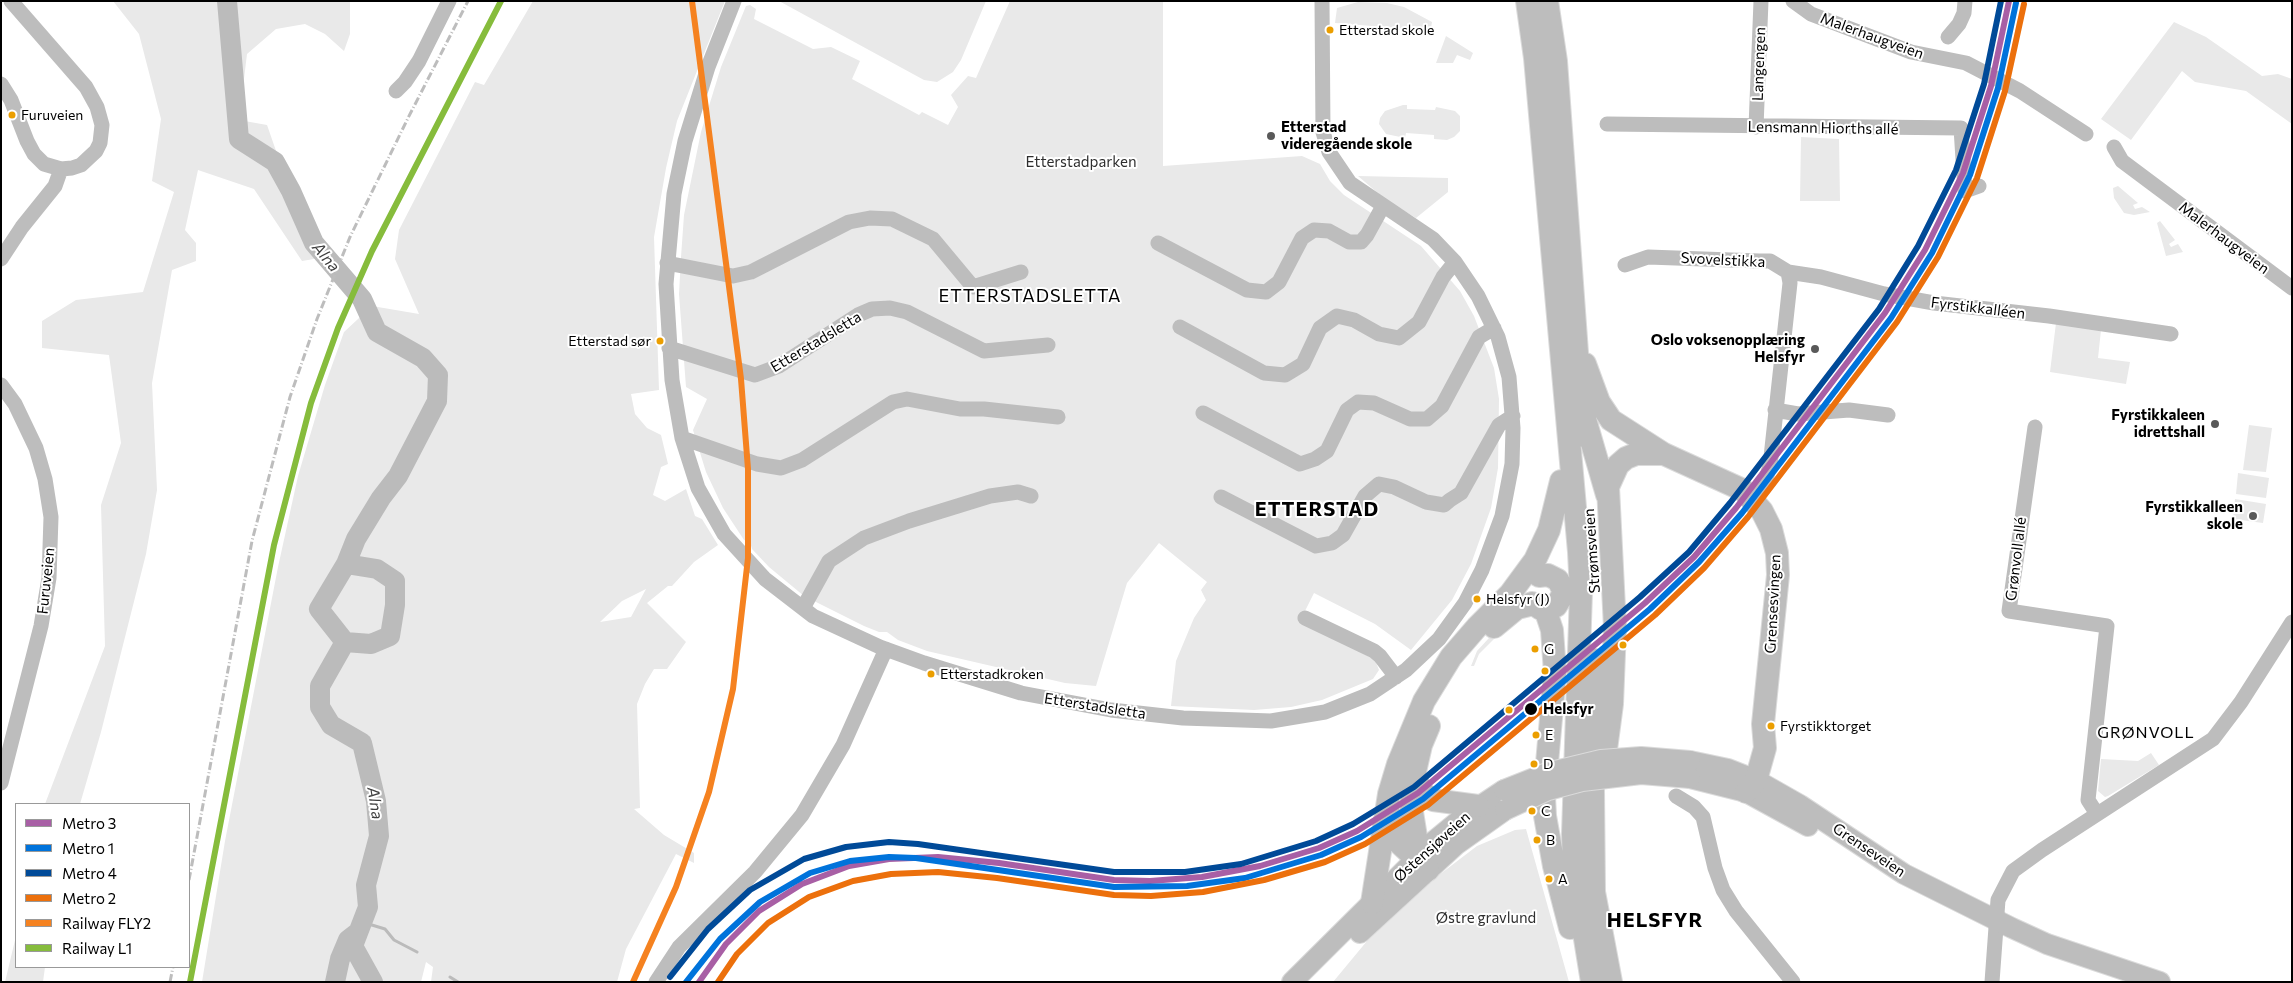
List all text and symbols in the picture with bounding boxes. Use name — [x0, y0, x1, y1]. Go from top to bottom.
street label: Malerhaugveien — [1818, 9, 1926, 63]
place label: Etterstad skole — [1339, 22, 1434, 38]
marker: Etterstad skole — [1325, 25, 1335, 35]
street label: Langengen — [1749, 27, 1769, 101]
place label: Furuveien — [21, 107, 83, 123]
marker: Furuveien — [7, 110, 17, 120]
place label: Etterstad videregående skole — [1281, 118, 1412, 153]
street label: Lensmann Hiorths allé — [1747, 118, 1899, 138]
marker: Etterstad videregående skole — [1265, 130, 1277, 142]
park label: Etterstadparken — [1025, 153, 1137, 171]
street label: Malerhaugveien — [2175, 198, 2273, 278]
water label: Alna — [308, 238, 344, 276]
street label: Svovelstikka — [1680, 249, 1766, 271]
district label: ETTERSTADSLETTA — [937, 285, 1123, 307]
street label: Fyrstikkalléen — [1930, 293, 2026, 323]
street label: Etterstadsletta — [767, 308, 865, 376]
place label: Oslo voksenopplæring Helsfyr — [1651, 331, 1805, 366]
place label: Etterstad sør — [568, 333, 651, 349]
marker: Etterstad sør — [655, 336, 665, 346]
marker: Oslo voksenopplæring Helsfyr — [1809, 343, 1821, 355]
place label: Fyrstikkaleen idrettshall — [2111, 406, 2205, 441]
marker: Fyrstikkaleen idrettshall — [2209, 418, 2221, 430]
district label: ETTERSTAD — [1254, 497, 1380, 521]
place label: Fyrstikkalleen skole — [2145, 498, 2243, 533]
street label: Strømsveien — [1580, 508, 1604, 594]
marker: Fyrstikkalleen skole — [2247, 510, 2259, 522]
street label: Grønvoll allé — [2002, 516, 2030, 602]
street label: Furuveien — [34, 547, 58, 615]
street label: Grensesvingen — [1761, 554, 1785, 654]
place label: Helsfyr (J) — [1486, 591, 1550, 607]
marker: Helsfyr (J) — [1472, 594, 1482, 604]
unlabelled marker — [1618, 640, 1628, 650]
place label: G — [1544, 641, 1554, 657]
marker: G — [1530, 644, 1540, 654]
place label: Etterstadkroken — [940, 666, 1044, 682]
unlabelled marker — [1540, 666, 1550, 676]
marker: Etterstadkroken — [926, 669, 936, 679]
street label: Etterstadsletta — [1043, 689, 1147, 723]
place label: Helsfyr — [1543, 700, 1594, 718]
marker: Helsfyr — [1523, 701, 1539, 717]
unlabelled marker — [1504, 705, 1514, 715]
place label: Fyrstikktorget — [1780, 718, 1871, 734]
marker: Fyrstikktorget — [1766, 721, 1776, 731]
district label: GRØNVOLL — [2096, 723, 2196, 743]
place label: E — [1545, 727, 1553, 743]
marker: E — [1531, 730, 1541, 740]
place label: D — [1543, 756, 1553, 772]
marker: D — [1529, 759, 1539, 769]
water label: Alna — [363, 785, 387, 821]
legend — [15, 803, 190, 968]
place label: C — [1541, 803, 1551, 819]
marker: C — [1527, 806, 1537, 816]
street label: Østensjøveien — [1390, 808, 1474, 886]
text: Metro 3 — [62, 814, 116, 832]
street label: Grenseveien — [1829, 819, 1909, 881]
place label: B — [1546, 832, 1555, 848]
marker: B — [1532, 835, 1542, 845]
text: Metro 1 — [62, 839, 114, 857]
text: Metro 4 — [62, 864, 117, 882]
place label: A — [1558, 871, 1568, 887]
marker: A — [1544, 874, 1554, 884]
text: Metro 2 — [62, 889, 116, 907]
district label: HELSFYR — [1606, 908, 1704, 932]
park label: Østre gravlund — [1436, 909, 1536, 927]
text: Railway FLY2 — [62, 914, 151, 932]
text: Railway L1 — [62, 939, 132, 957]

